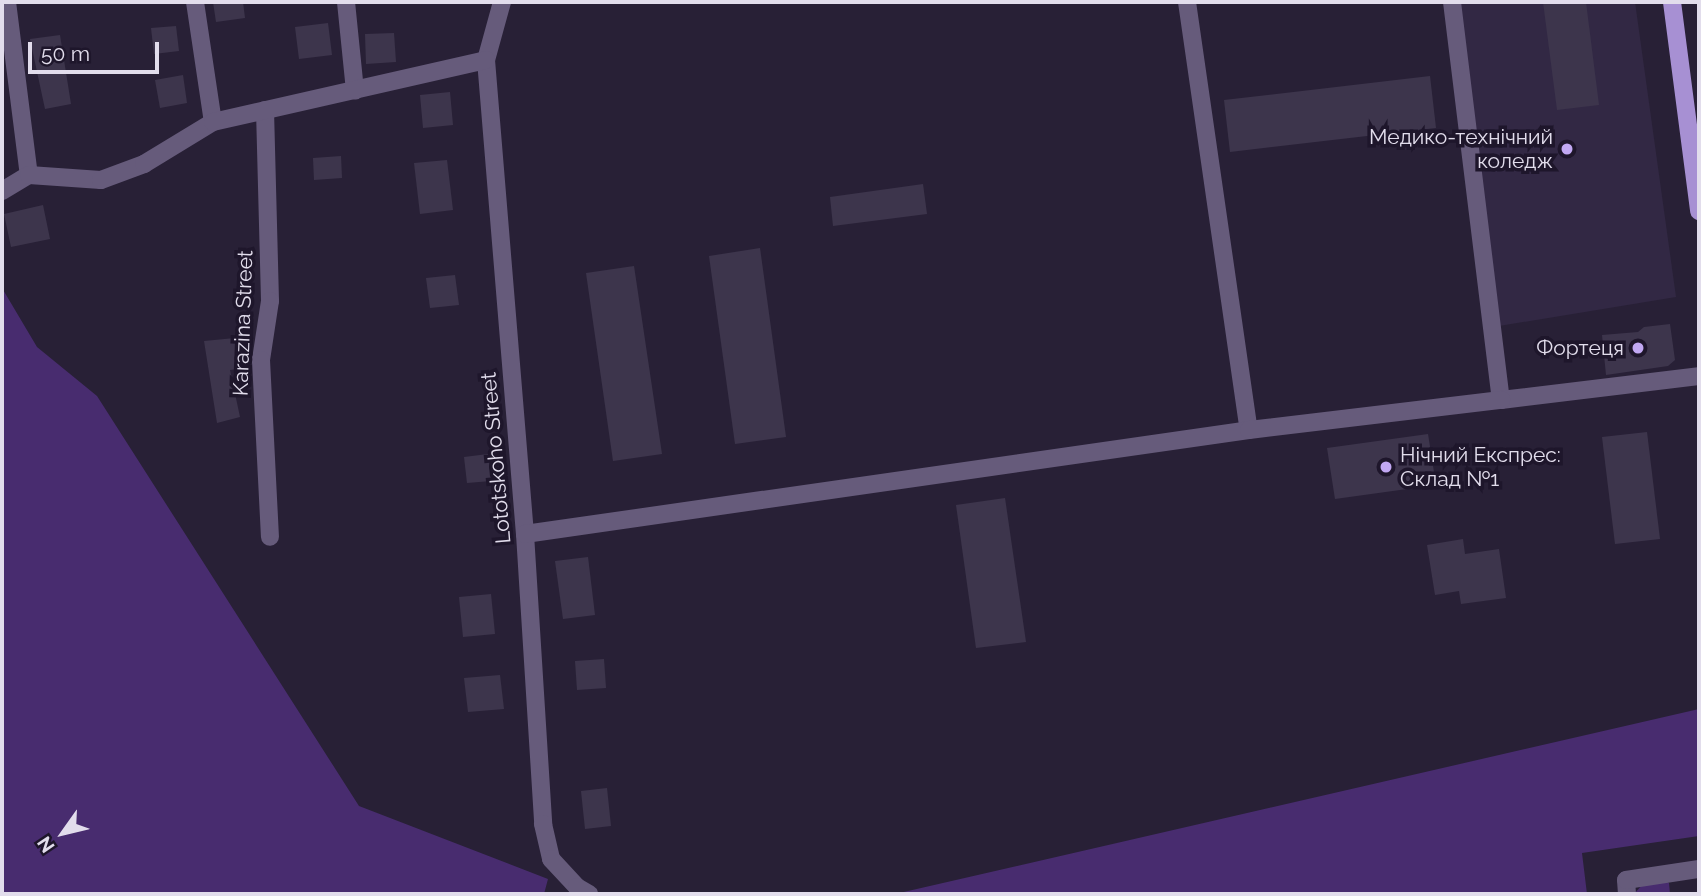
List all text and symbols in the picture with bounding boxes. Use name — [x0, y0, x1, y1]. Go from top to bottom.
scale bar — [32, 28, 163, 72]
text: 50 m — [41, 41, 90, 66]
place label: Медико-технічний коледж — [1369, 124, 1553, 174]
marker: Медико-технічний коледж — [1559, 141, 1575, 157]
street label: Karazina Street — [228, 250, 258, 396]
place label: Фортеця — [1536, 335, 1624, 361]
marker: Фортеця — [1630, 340, 1646, 356]
street label: Lototskoho Street — [476, 371, 516, 545]
place label: Нічний Експрес: Склад №1 — [1400, 442, 1561, 492]
marker: Нічний Експрес: Склад №1 — [1378, 459, 1394, 475]
north arrow — [28, 798, 98, 868]
text: N — [32, 833, 59, 857]

